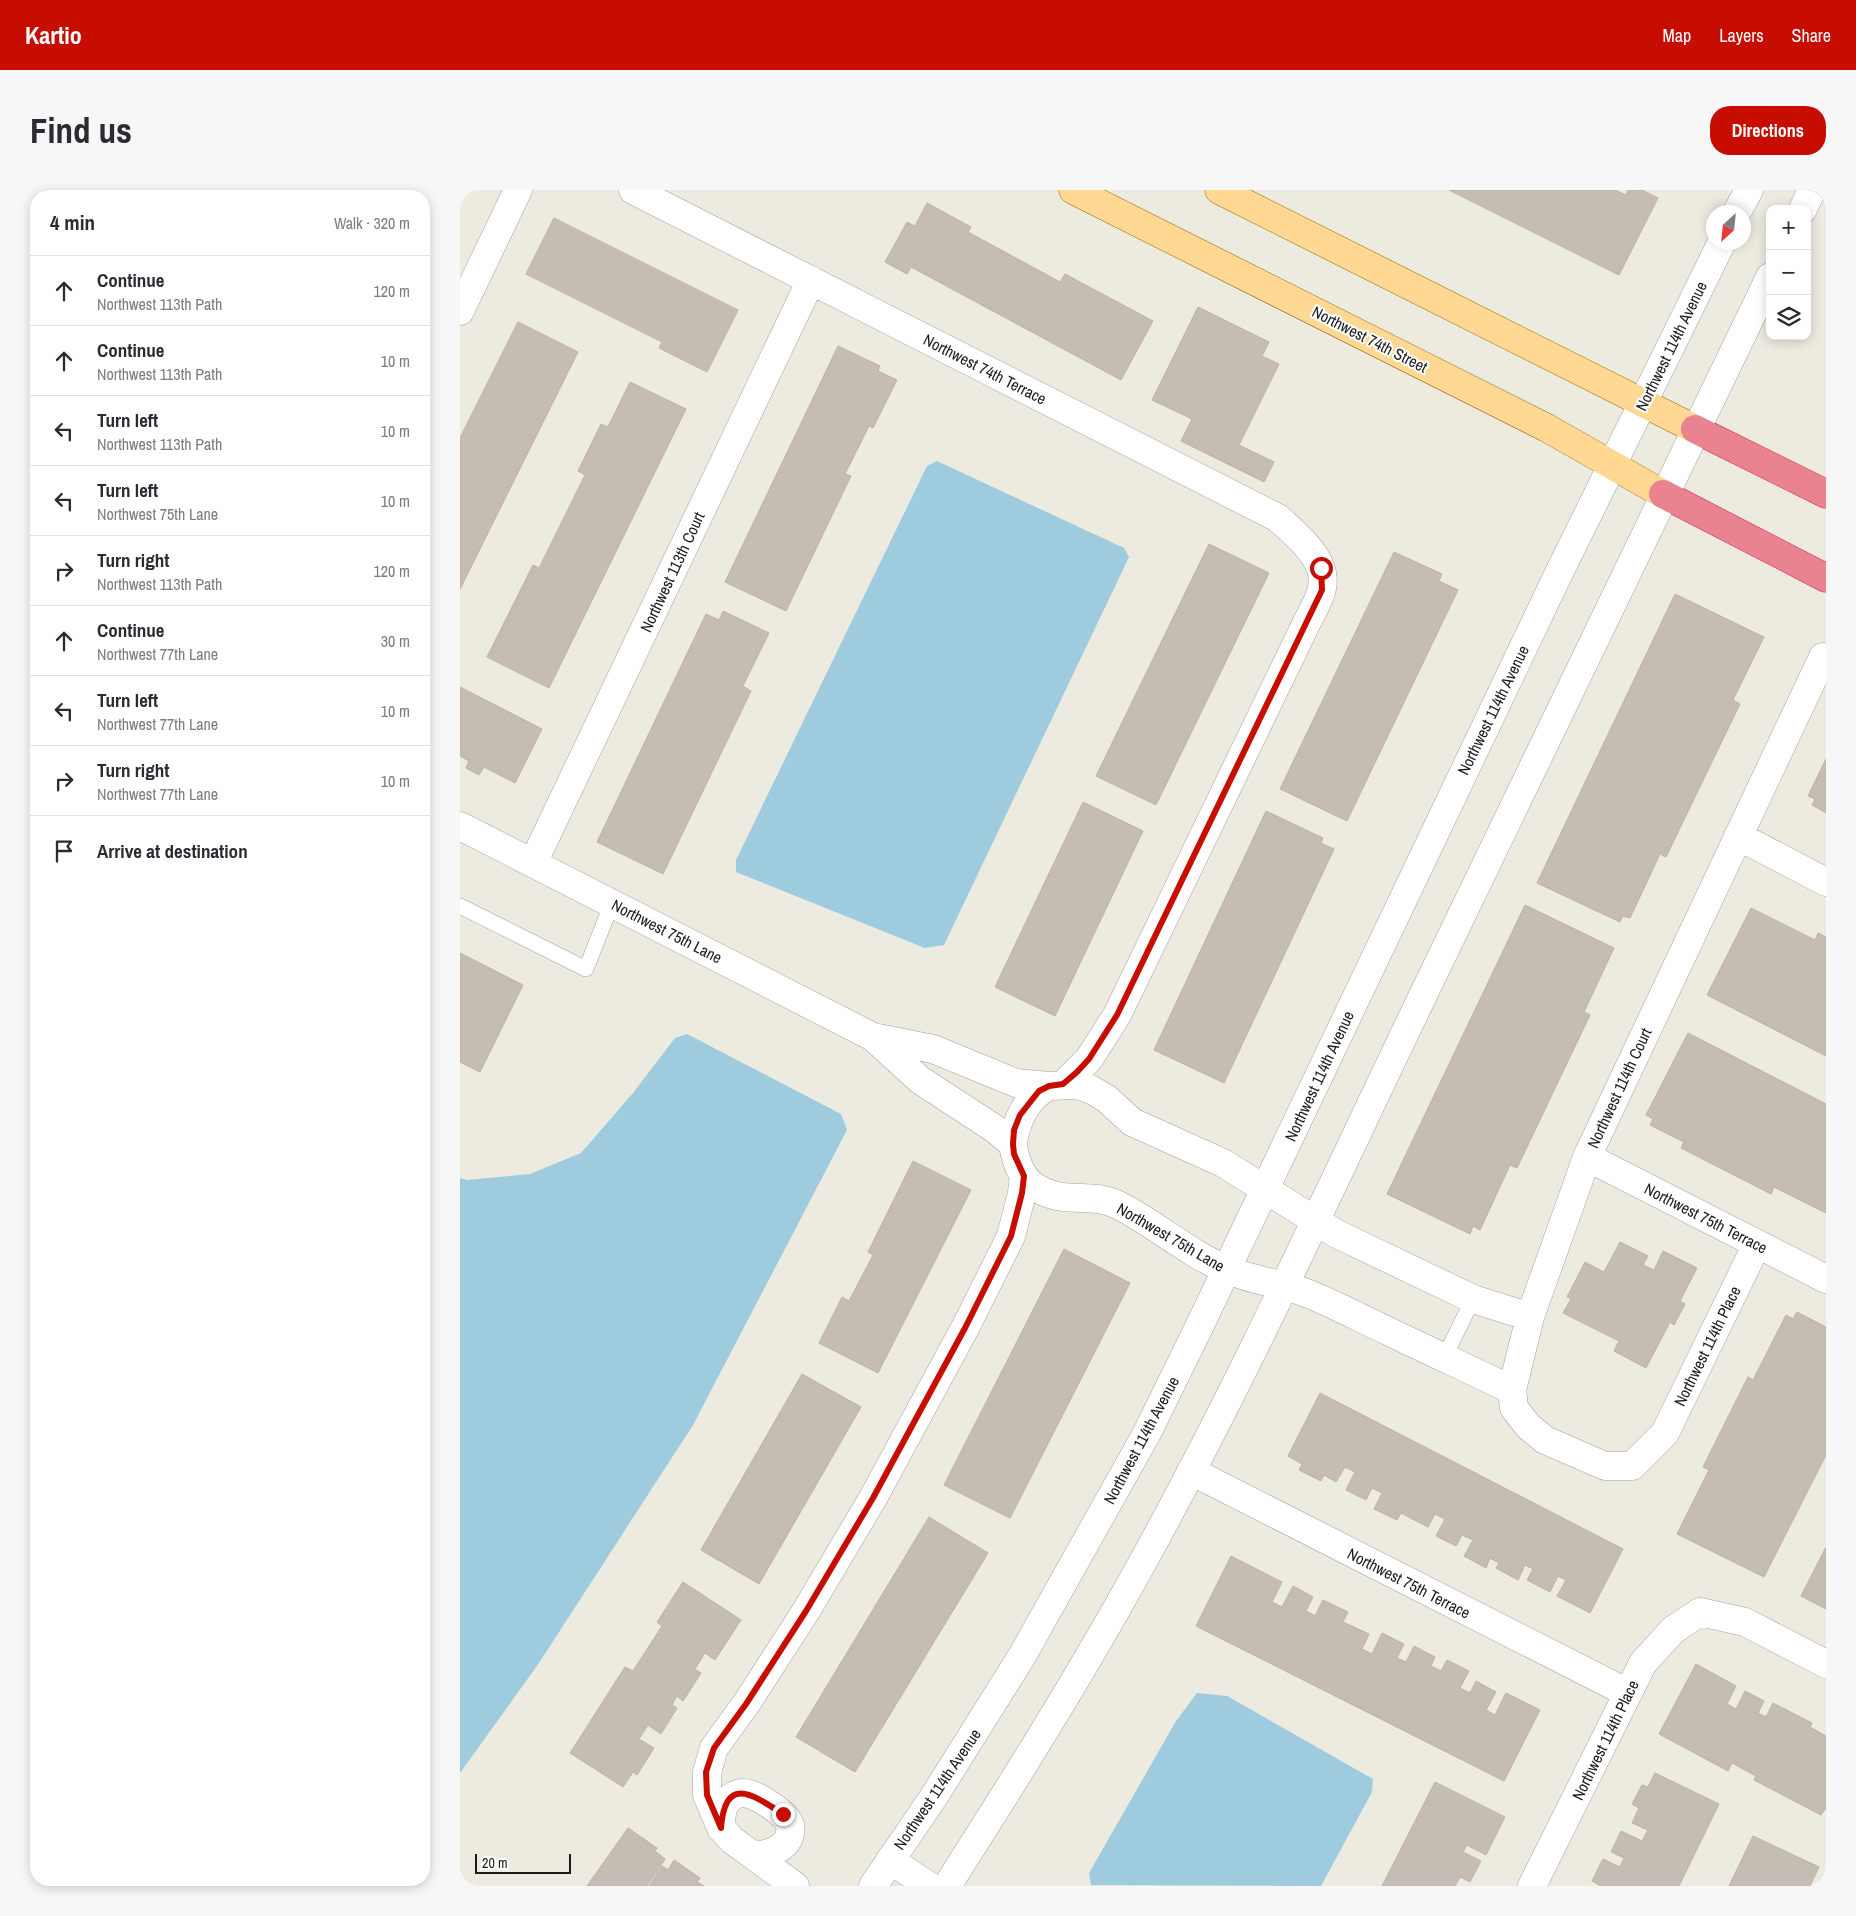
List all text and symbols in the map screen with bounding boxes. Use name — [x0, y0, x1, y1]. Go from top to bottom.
text: Kartio — [25, 19, 82, 51]
text: Map — [1663, 23, 1691, 48]
text: Layers — [1719, 23, 1764, 48]
text: Share — [1792, 23, 1831, 48]
button: Directions — [1710, 106, 1826, 155]
text: Find us — [30, 107, 132, 154]
north arrow — [1706, 205, 1751, 250]
map controls — [1766, 205, 1811, 340]
button: + — [1766, 205, 1811, 250]
text: 4 min — [50, 208, 95, 237]
text: Walk · 320 m — [334, 212, 410, 234]
button: − — [1766, 250, 1811, 295]
text: Continue — [97, 267, 165, 293]
icon: ahead — [50, 277, 78, 305]
street label: Northwest 114th Avenue — [1630, 277, 1712, 415]
text: 120 m — [374, 280, 410, 302]
text: Northwest 113th Path — [97, 293, 222, 315]
button: layers — [1766, 295, 1811, 340]
street label: Northwest 74th Street — [1308, 300, 1432, 378]
street label: Northwest 74th Terrace — [920, 328, 1050, 410]
text: Continue — [97, 337, 165, 363]
icon: ahead — [50, 347, 78, 375]
text: 10 m — [381, 350, 410, 372]
text: Northwest 113th Path — [97, 363, 222, 385]
text: Turn left — [97, 407, 158, 433]
icon: left — [50, 417, 78, 445]
text: 10 m — [381, 420, 410, 442]
text: Northwest 113th Path — [97, 433, 222, 455]
text: Turn left — [97, 477, 158, 503]
icon: left — [50, 487, 78, 515]
text: 10 m — [381, 490, 410, 512]
text: Northwest 75th Lane — [97, 503, 218, 525]
street label: Northwest 113th Court — [634, 508, 710, 636]
text: Turn right — [97, 547, 169, 573]
icon: right — [50, 557, 78, 585]
route start — [1310, 557, 1333, 580]
text: 120 m — [374, 560, 410, 582]
text: Northwest 113th Path — [97, 573, 222, 595]
text: Continue — [97, 617, 165, 643]
icon: ahead — [50, 627, 78, 655]
text: 30 m — [381, 630, 410, 652]
street label: Northwest 114th Avenue — [1452, 641, 1534, 779]
text: Northwest 77th Lane — [97, 643, 218, 665]
text: Turn left — [97, 687, 158, 713]
icon: left — [50, 697, 78, 725]
text: 10 m — [381, 700, 410, 722]
text: Northwest 77th Lane — [97, 713, 218, 735]
text: Turn right — [97, 757, 169, 783]
icon: right — [50, 767, 78, 795]
text: 10 m — [381, 770, 410, 792]
text: Northwest 77th Lane — [97, 783, 218, 805]
icon: arrive — [50, 837, 78, 865]
text: Arrive at destination — [97, 838, 248, 864]
street label: Northwest 75th Lane — [608, 894, 726, 968]
street label: Northwest 114th Avenue — [1279, 1007, 1359, 1145]
street label: Northwest 114th Court — [1581, 1024, 1657, 1152]
street label: Northwest 75th Terrace — [1641, 1177, 1771, 1259]
street label: Northwest 75th Lane — [1113, 1197, 1229, 1277]
street label: Northwest 114th Place — [1668, 1282, 1746, 1410]
street label: Northwest 114th Avenue — [1098, 1372, 1184, 1508]
street label: Northwest 75th Terrace — [1344, 1542, 1474, 1624]
street label: Northwest 114th Place — [1566, 1676, 1644, 1804]
street label: Northwest 114th Avenue — [888, 1724, 986, 1854]
route end — [772, 1803, 795, 1826]
scale bar — [475, 1851, 571, 1874]
text: 20 m — [482, 1854, 508, 1872]

